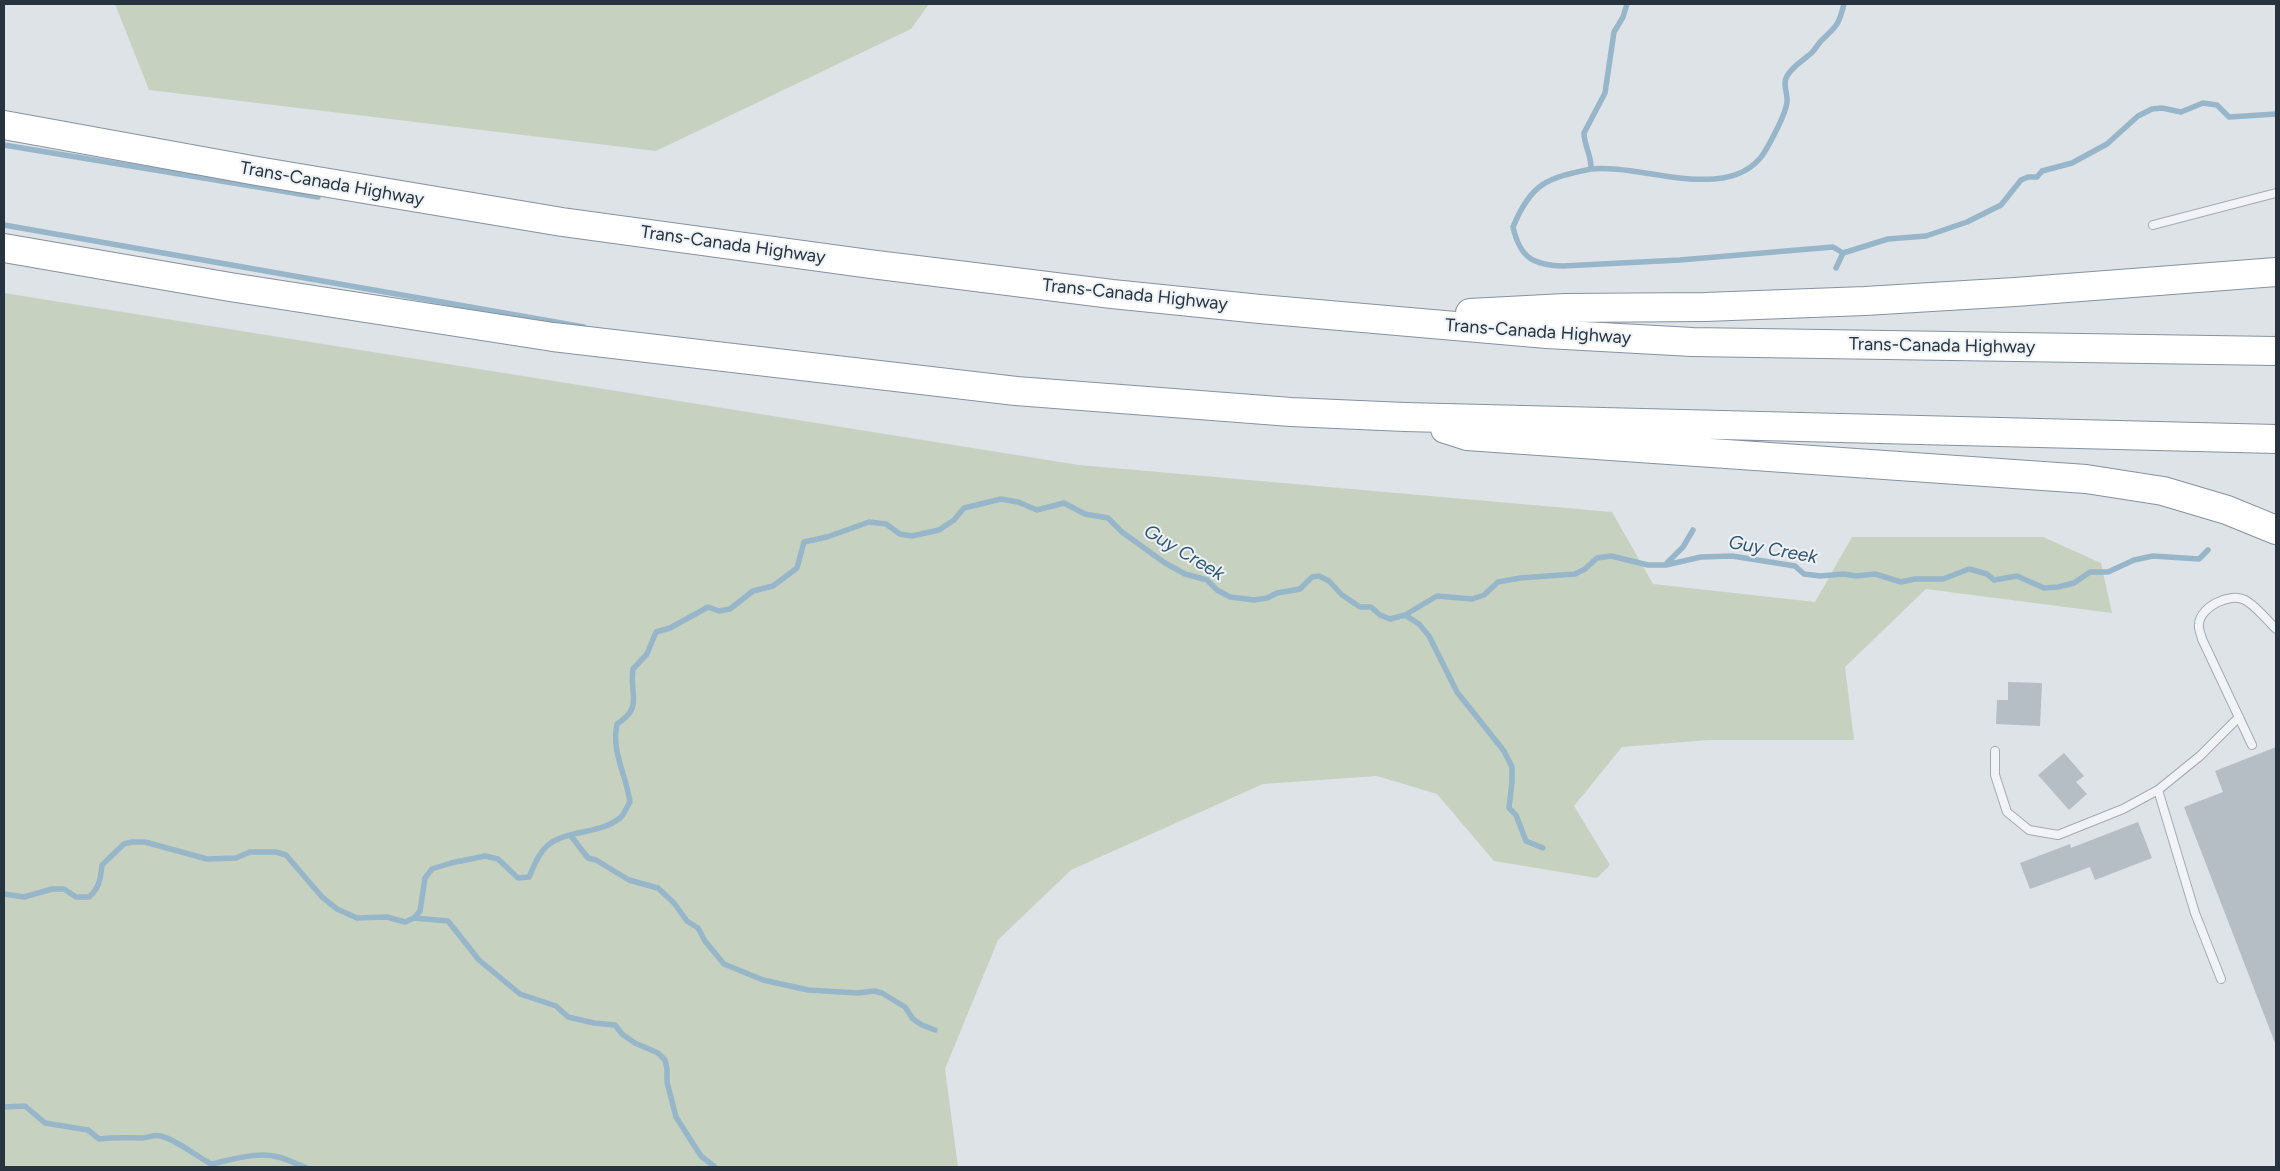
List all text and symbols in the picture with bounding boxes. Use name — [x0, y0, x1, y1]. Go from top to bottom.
street label: Trans-Canada Highway — [238, 157, 426, 211]
street label: Trans-Canada Highway — [639, 221, 827, 269]
street label: Trans-Canada Highway — [1041, 275, 1229, 315]
street label: Trans-Canada Highway — [1444, 315, 1632, 349]
street label: Trans-Canada Highway — [1849, 334, 2035, 358]
water label: Guy Creek — [1140, 520, 1228, 586]
water label: Guy Creek — [1727, 531, 1819, 569]

